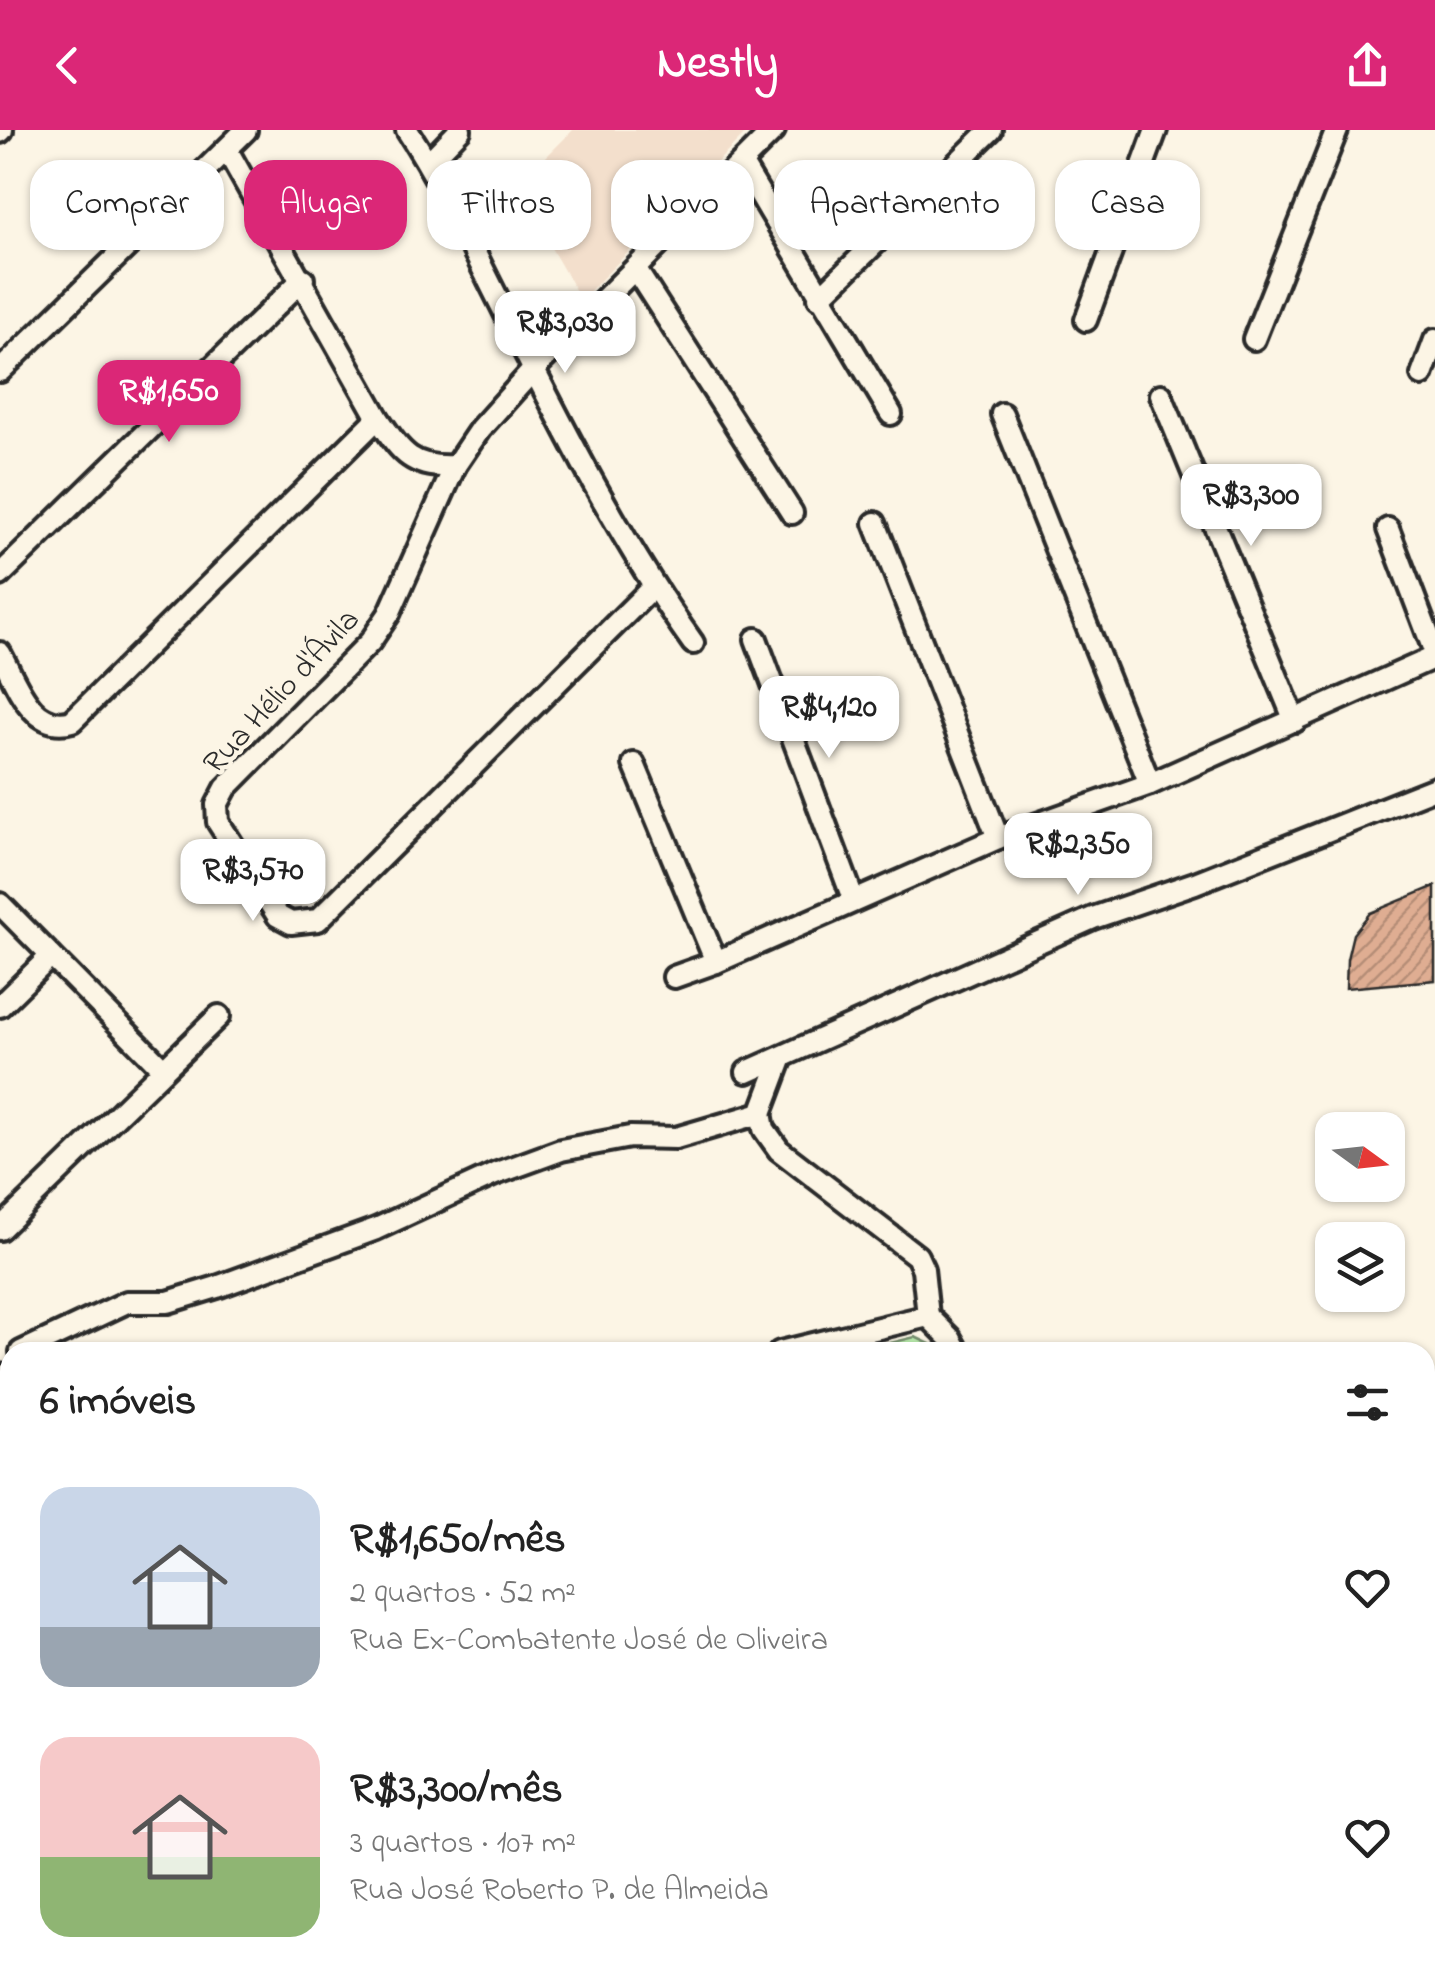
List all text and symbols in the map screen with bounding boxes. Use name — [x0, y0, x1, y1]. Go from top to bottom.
text: Nestly — [657, 32, 778, 98]
icon: back — [40, 38, 95, 93]
icon: share — [1340, 38, 1395, 93]
chip: Comprar — [30, 160, 224, 250]
chip: Alugar — [244, 160, 407, 250]
chip: Filtros — [427, 160, 591, 250]
chip: Novo — [611, 160, 754, 250]
chip: Apartamento — [774, 160, 1035, 250]
chip: Casa — [1055, 160, 1200, 250]
pin: R$3,030 — [473, 291, 657, 376]
text: R$3,030 — [517, 300, 613, 347]
pin: R$1,650 — [77, 360, 261, 445]
text: R$1,650 — [120, 369, 218, 416]
pin: R$3,300 — [1159, 464, 1343, 549]
text: R$3,300 — [1203, 473, 1299, 520]
street label: Rua Hélio d'Ávila — [193, 599, 372, 786]
pin: R$4,120 — [737, 676, 921, 761]
text: R$4,120 — [781, 685, 877, 732]
pin: R$2,350 — [986, 813, 1170, 898]
text: R$2,350 — [1026, 822, 1130, 869]
pin: R$3,570 — [161, 839, 345, 924]
text: R$3,570 — [202, 848, 304, 895]
north arrow — [1315, 1112, 1405, 1202]
map controls — [1315, 1112, 1405, 1312]
button: layers — [1315, 1222, 1405, 1312]
text: 6 imóveis — [40, 1372, 196, 1433]
icon: filters — [1340, 1375, 1395, 1430]
text: R$1,650/mês — [350, 1510, 566, 1571]
icon: home — [120, 1527, 240, 1647]
icon: heart — [1340, 1560, 1395, 1615]
text: 2 quartos · 52 m² — [350, 1571, 576, 1618]
text: Rua Ex-Combatente José de Oliveira — [350, 1618, 828, 1665]
text: R$3,300/mês — [350, 1760, 563, 1821]
icon: home — [120, 1777, 240, 1897]
icon: heart — [1340, 1810, 1395, 1865]
text: 3 quartos · 107 m² — [350, 1821, 576, 1868]
text: Rua José Roberto P. de Almeida — [350, 1868, 769, 1915]

